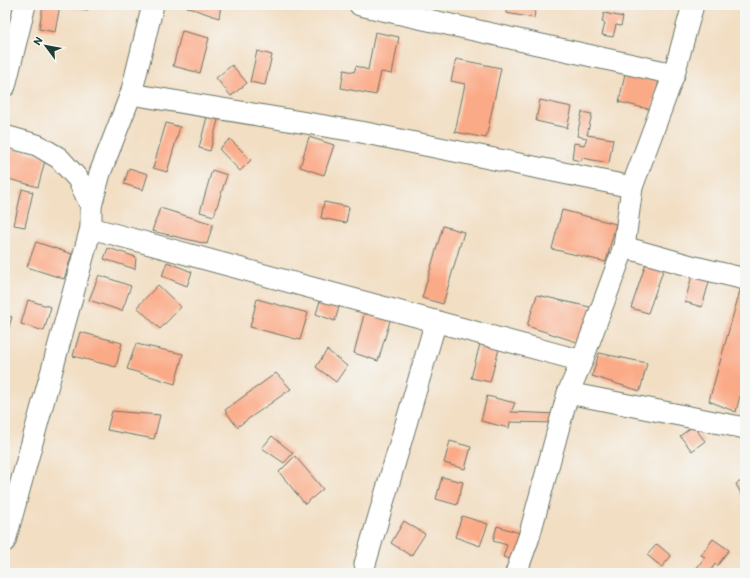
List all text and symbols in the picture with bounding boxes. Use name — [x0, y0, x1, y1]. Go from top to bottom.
north arrow — [26, 26, 66, 66]
text: N — [30, 34, 45, 48]

